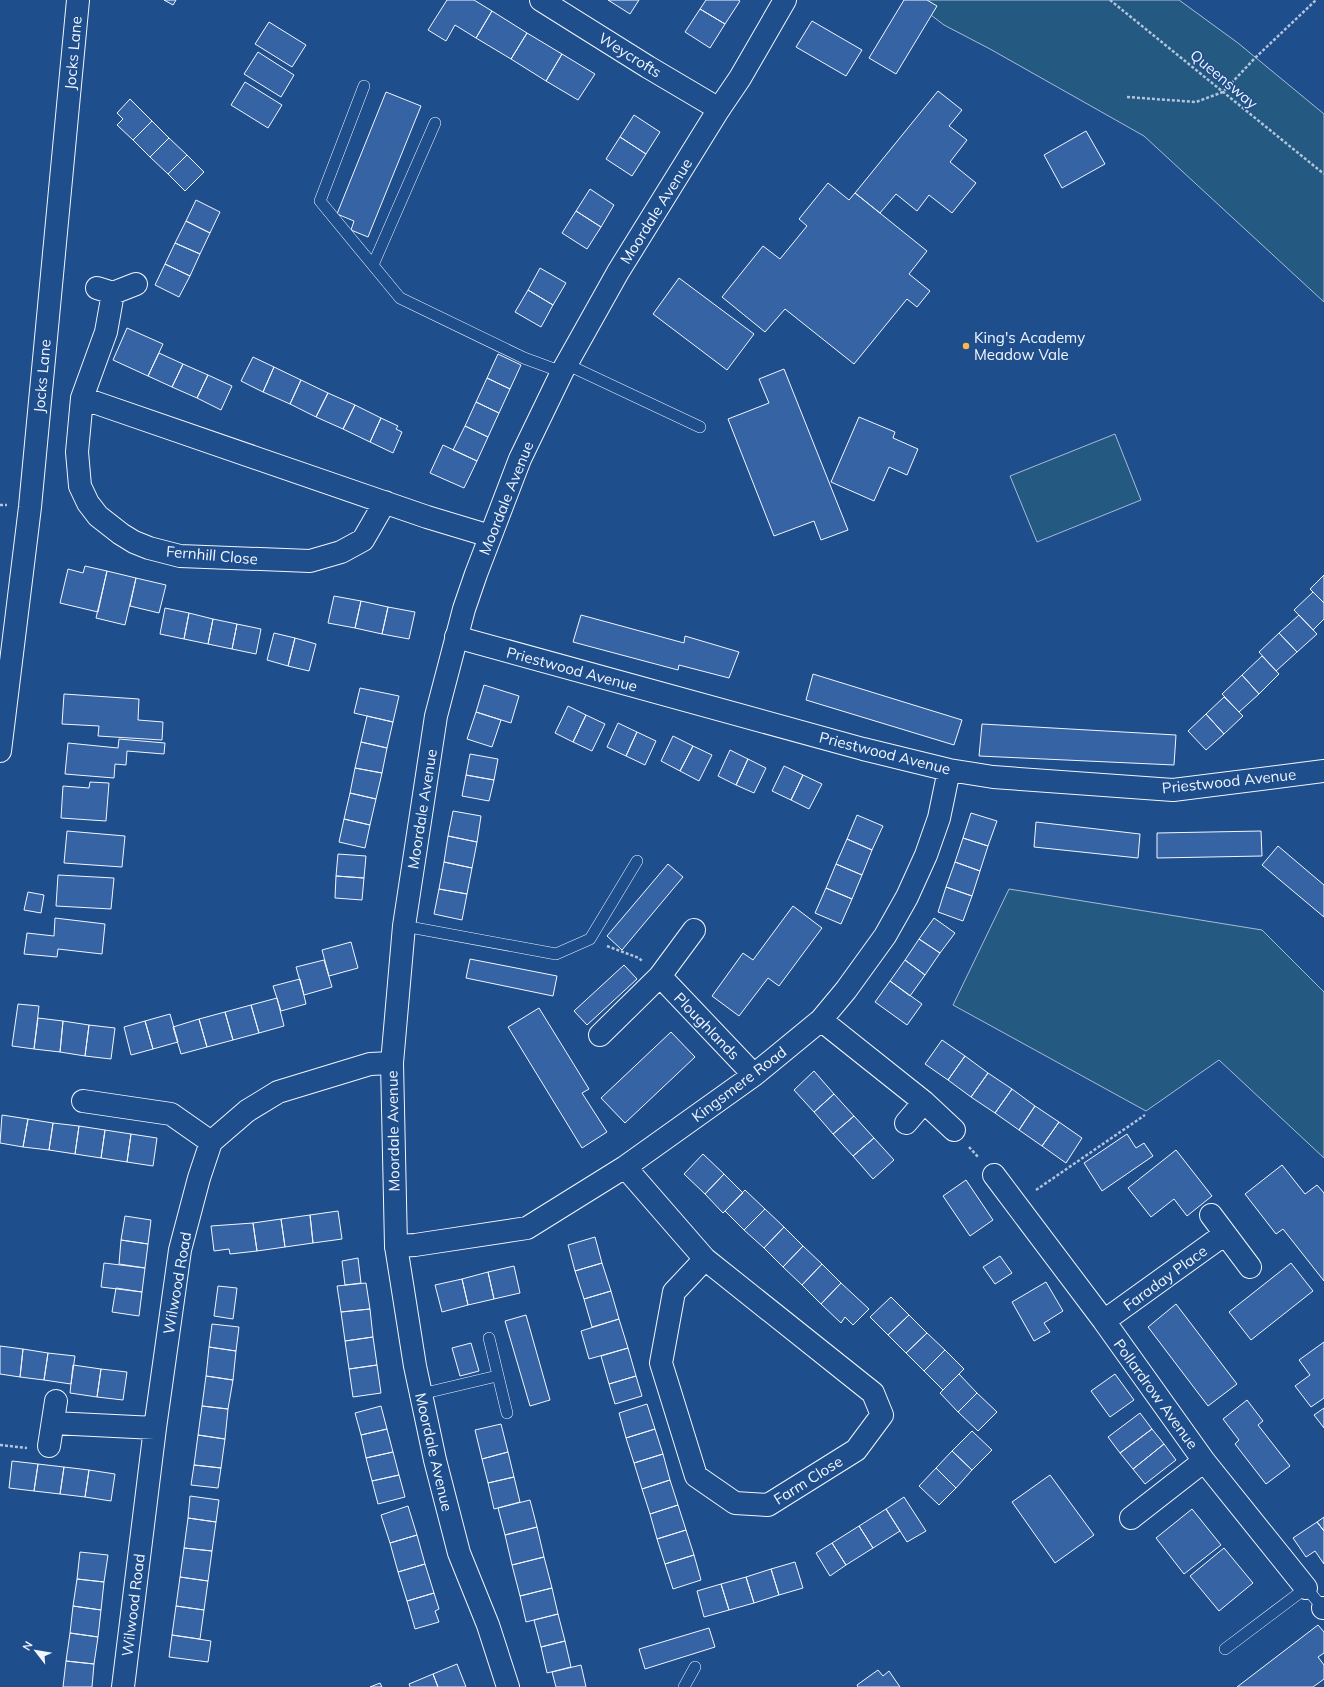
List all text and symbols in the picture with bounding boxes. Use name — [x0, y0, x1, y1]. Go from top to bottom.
street label: Jocks Lane — [60, 15, 86, 91]
street label: Weycrofts — [595, 28, 665, 82]
street label: Queensway — [1186, 45, 1262, 113]
street label: Moordale Avenue — [616, 155, 696, 267]
place label: King's Academy Meadow Vale — [974, 328, 1085, 364]
street label: Jocks Lane — [29, 338, 55, 414]
marker: King's Academy Meadow Vale — [961, 341, 971, 351]
street label: Moordale Avenue — [474, 438, 538, 558]
street label: Fernhill Close — [165, 542, 259, 568]
street label: Priestwood Avenue — [504, 642, 640, 696]
street label: Priestwood Avenue — [817, 727, 953, 779]
street label: Moordale Avenue — [403, 748, 441, 870]
street label: Priestwood Avenue — [1161, 765, 1297, 797]
street label: Ploughlands — [670, 988, 744, 1064]
street label: Kingsmere Road — [688, 1042, 790, 1126]
street label: Moordale Avenue — [382, 1070, 404, 1192]
street label: Wilwood Road — [159, 1230, 195, 1336]
street label: Faraday Place — [1119, 1241, 1211, 1315]
street label: Pollardrow Avenue — [1110, 1335, 1202, 1453]
street label: Moordale Avenue — [411, 1391, 457, 1513]
street label: Farm Close — [770, 1451, 846, 1509]
street label: Wilwood Road — [117, 1552, 149, 1658]
north arrow — [16, 1631, 56, 1671]
text: N — [19, 1639, 36, 1653]

